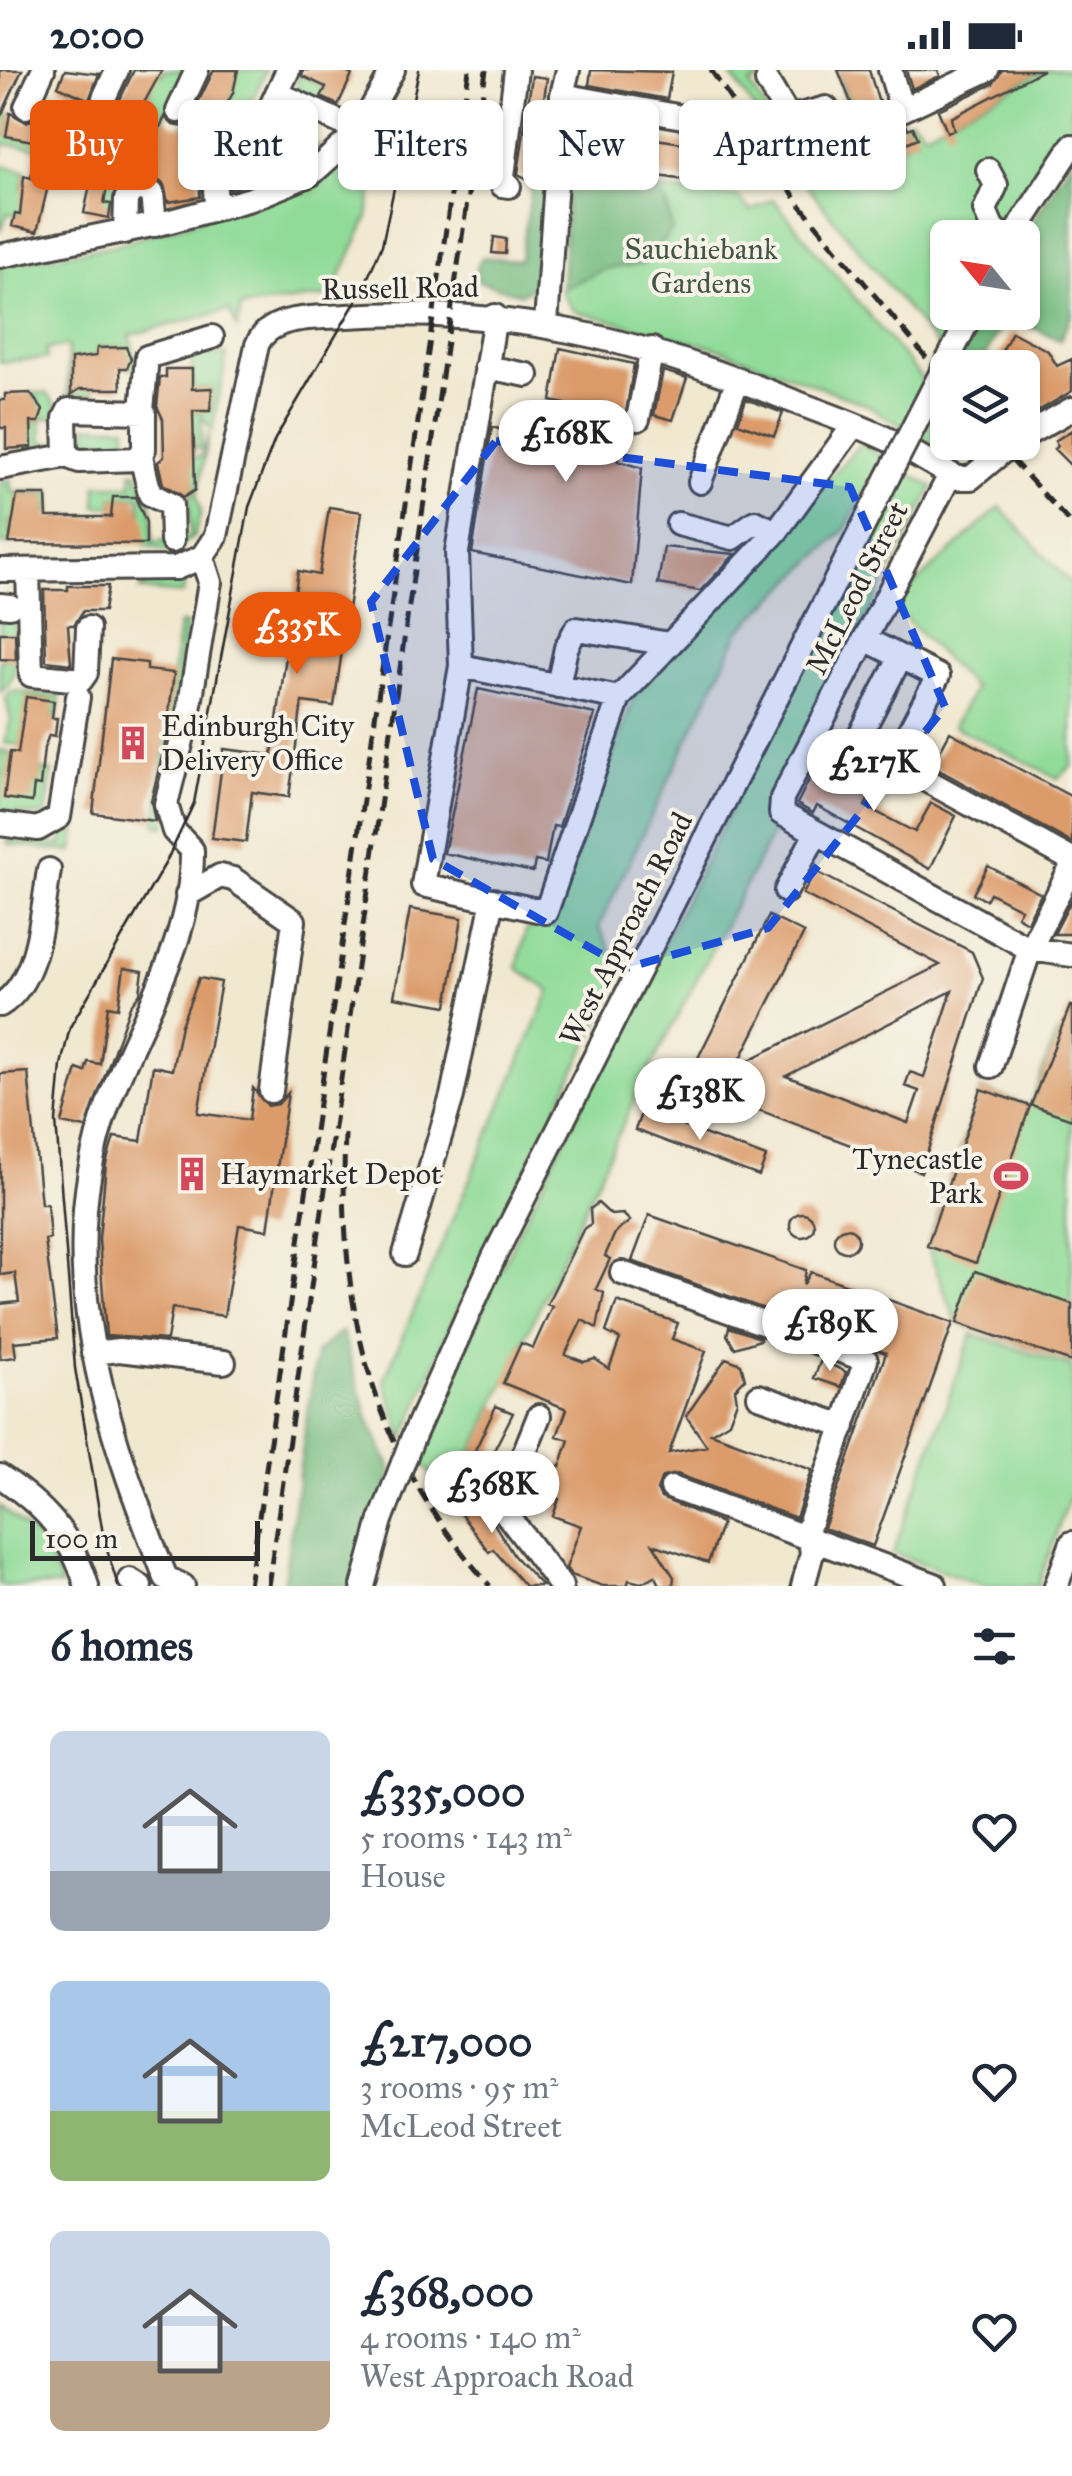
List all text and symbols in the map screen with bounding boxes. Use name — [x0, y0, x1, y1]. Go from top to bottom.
text: 20:00 — [50, 12, 145, 58]
chip: Buy — [30, 100, 158, 190]
chip: Rent — [178, 100, 318, 190]
chip: Filters — [338, 100, 503, 190]
chip: New — [523, 100, 659, 190]
chip: Apartment — [679, 100, 906, 190]
north arrow — [930, 220, 1040, 330]
map controls — [930, 220, 1040, 460]
park label: Sauchiebank Gardens — [624, 231, 778, 301]
street label: Russell Road — [321, 269, 479, 307]
button: layers — [930, 350, 1040, 460]
pin: £168K — [496, 400, 636, 485]
text: £168K — [521, 413, 611, 452]
street label: McLeod Street — [798, 495, 916, 680]
pin: £335K — [227, 592, 367, 677]
text: £335K — [254, 605, 340, 644]
place label: Edinburgh City Delivery Office — [161, 708, 355, 778]
building icon: Edinburgh City Delivery Office — [114, 724, 152, 762]
pin: £217K — [804, 729, 944, 814]
text: £217K — [829, 742, 919, 781]
street label: West Approach Road — [552, 806, 700, 1052]
pin: £138K — [630, 1058, 770, 1143]
text: £138K — [656, 1071, 744, 1110]
place label: Tynecastle Park — [852, 1141, 983, 1211]
building icon: Haymarket Depot — [173, 1155, 211, 1193]
place label: Haymarket Depot — [220, 1156, 442, 1192]
sports icon: Tynecastle Park — [992, 1157, 1030, 1195]
pin: £189K — [760, 1289, 900, 1374]
text: £189K — [784, 1302, 876, 1341]
pin: £368K — [422, 1451, 562, 1536]
text: £368K — [446, 1464, 538, 1503]
scale bar — [30, 1516, 260, 1560]
text: 100 m — [45, 1521, 118, 1556]
icon: filters — [967, 1619, 1022, 1674]
text: 6 homes — [50, 1620, 193, 1672]
text: £335,000 — [360, 1766, 525, 1818]
icon: home — [130, 1771, 250, 1891]
icon: heart — [967, 1804, 1022, 1859]
text: 5 rooms · 143 m² — [360, 1818, 572, 1857]
text: House — [360, 1857, 446, 1896]
text: £217,000 — [360, 2016, 533, 2068]
icon: home — [130, 2021, 250, 2141]
icon: heart — [967, 2054, 1022, 2109]
text: 3 rooms · 95 m² — [360, 2068, 559, 2107]
text: McLeod Street — [360, 2107, 562, 2146]
text: £368,000 — [360, 2266, 534, 2318]
icon: home — [130, 2271, 250, 2391]
icon: heart — [967, 2304, 1022, 2359]
text: 4 rooms · 140 m² — [360, 2318, 581, 2357]
text: West Approach Road — [360, 2357, 634, 2396]

